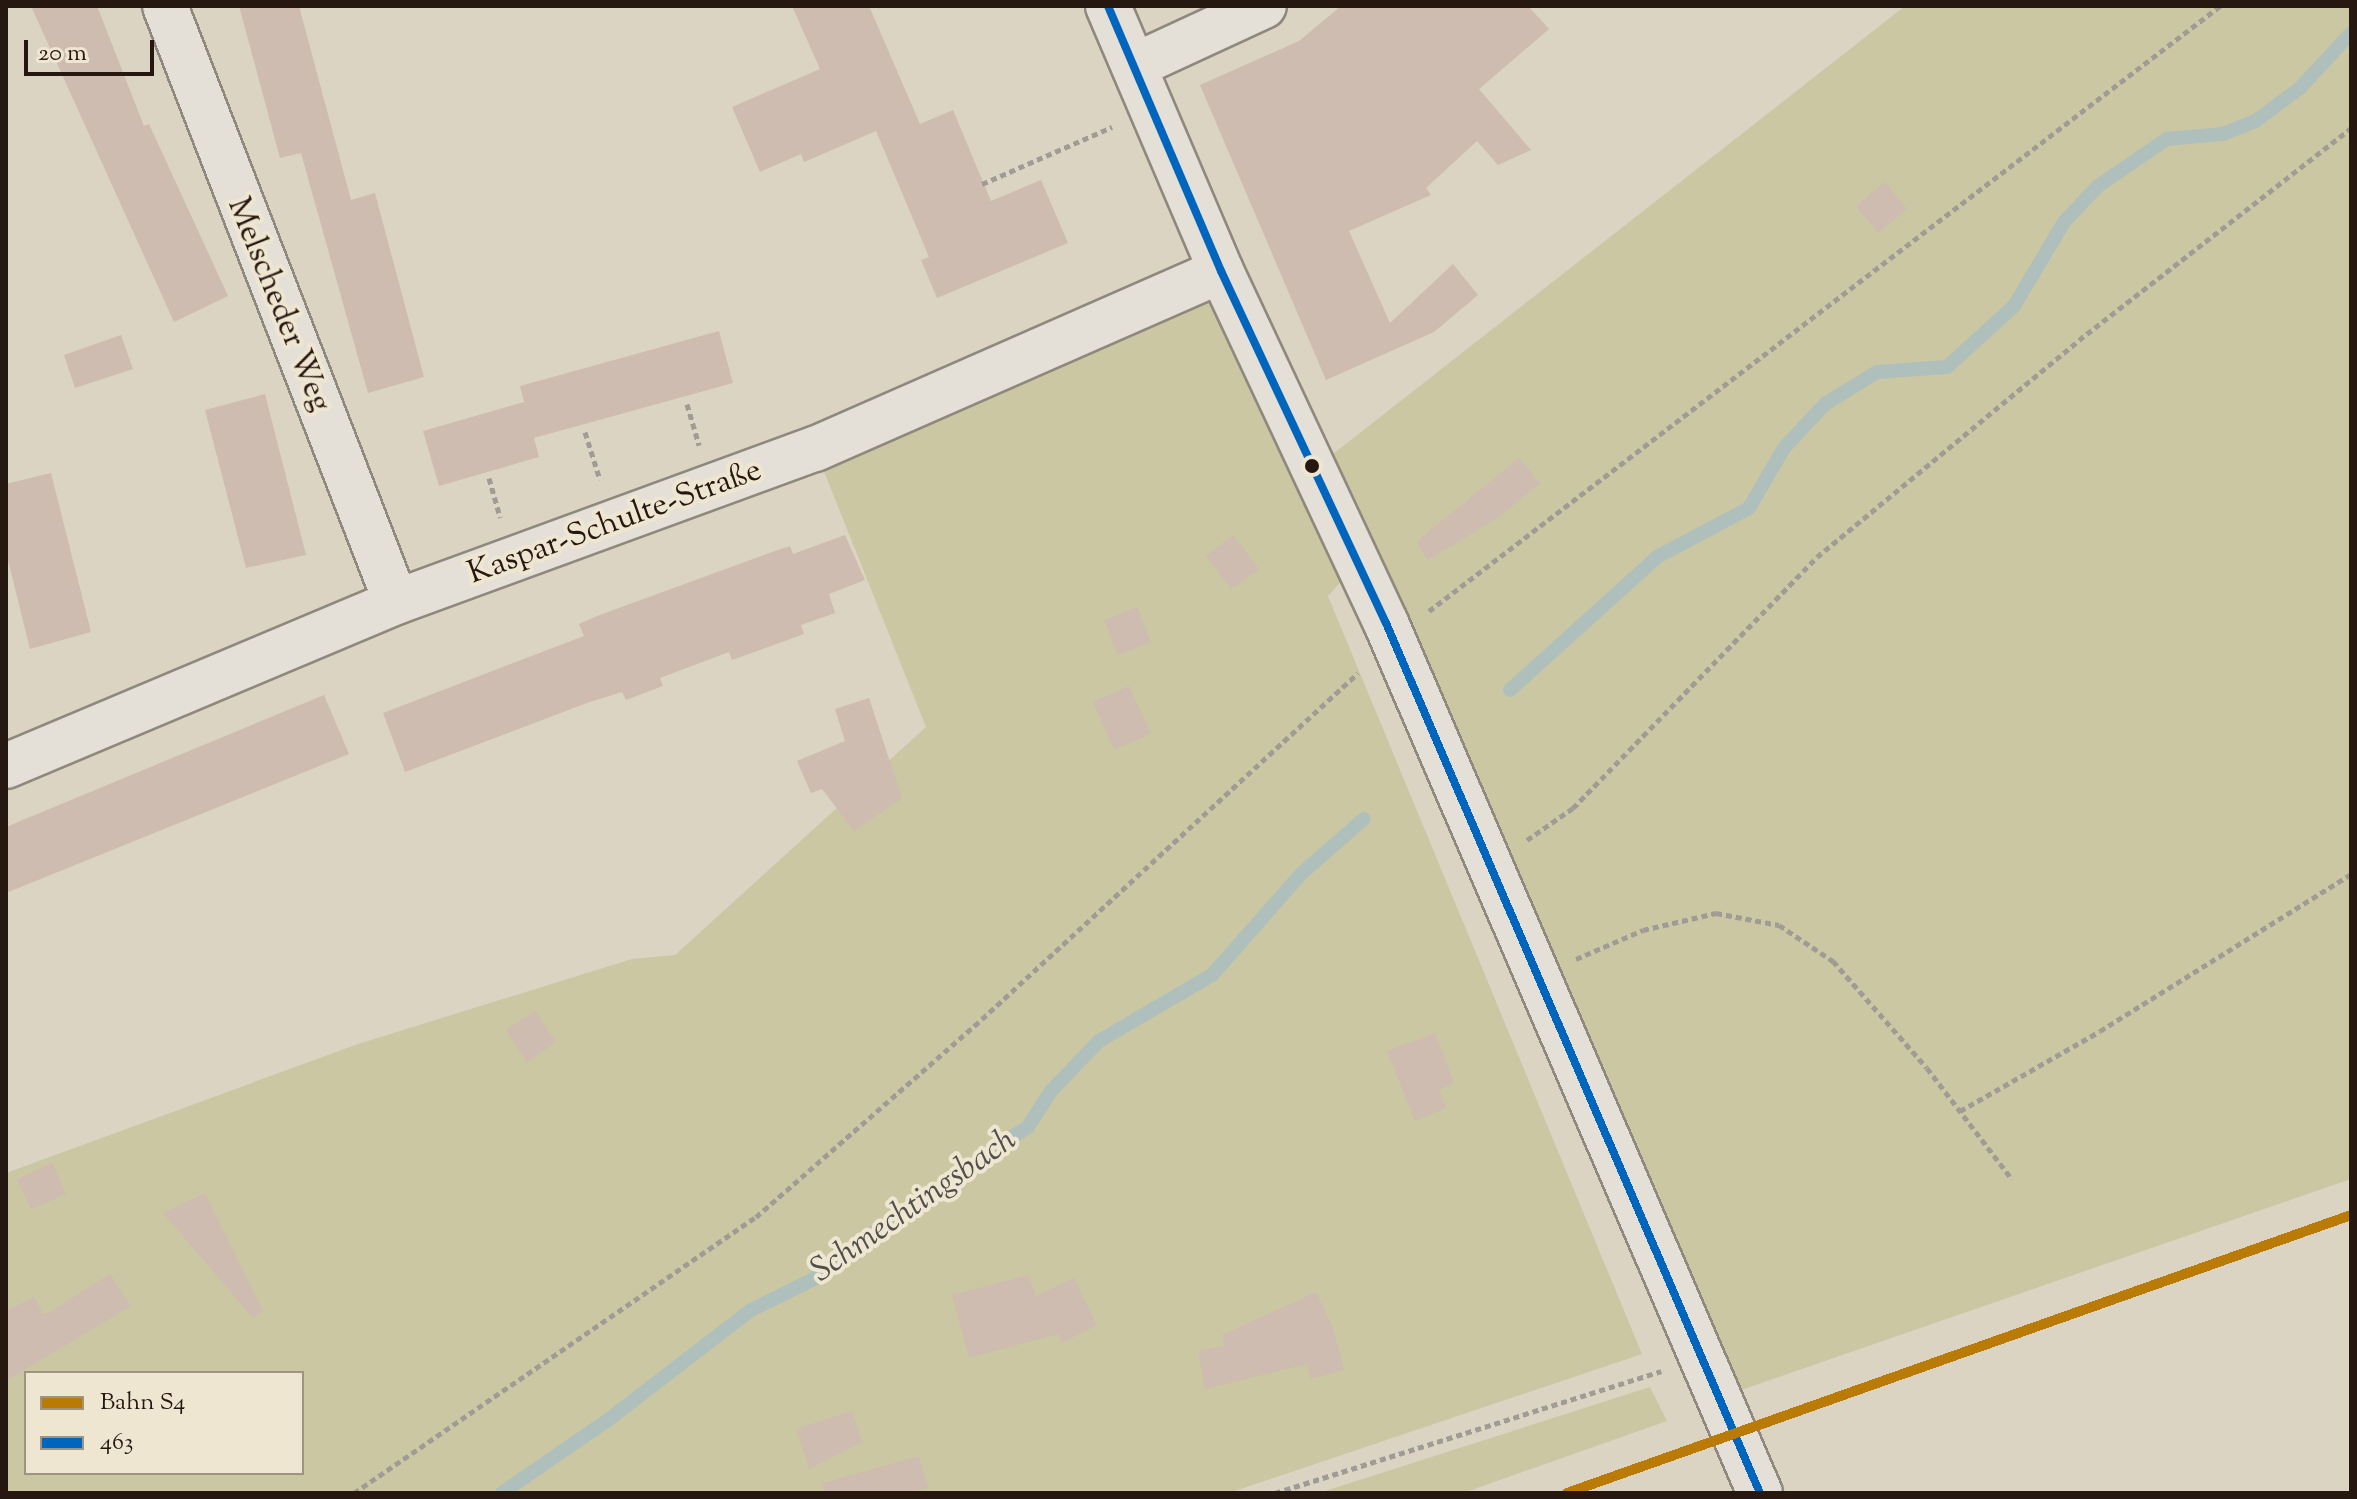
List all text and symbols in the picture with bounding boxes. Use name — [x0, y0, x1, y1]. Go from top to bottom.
scale bar — [28, 24, 158, 74]
text: 20 m — [38, 37, 87, 71]
street label: Melscheder Weg — [218, 192, 338, 418]
street label: Kaspar-Schulte-Straße — [463, 452, 767, 594]
unlabelled marker — [1304, 458, 1320, 474]
water label: Schmechtingsbach — [804, 1120, 1024, 1292]
legend — [24, 1371, 304, 1475]
text: Bahn S4 — [100, 1386, 185, 1420]
text: 463 — [100, 1426, 134, 1460]

